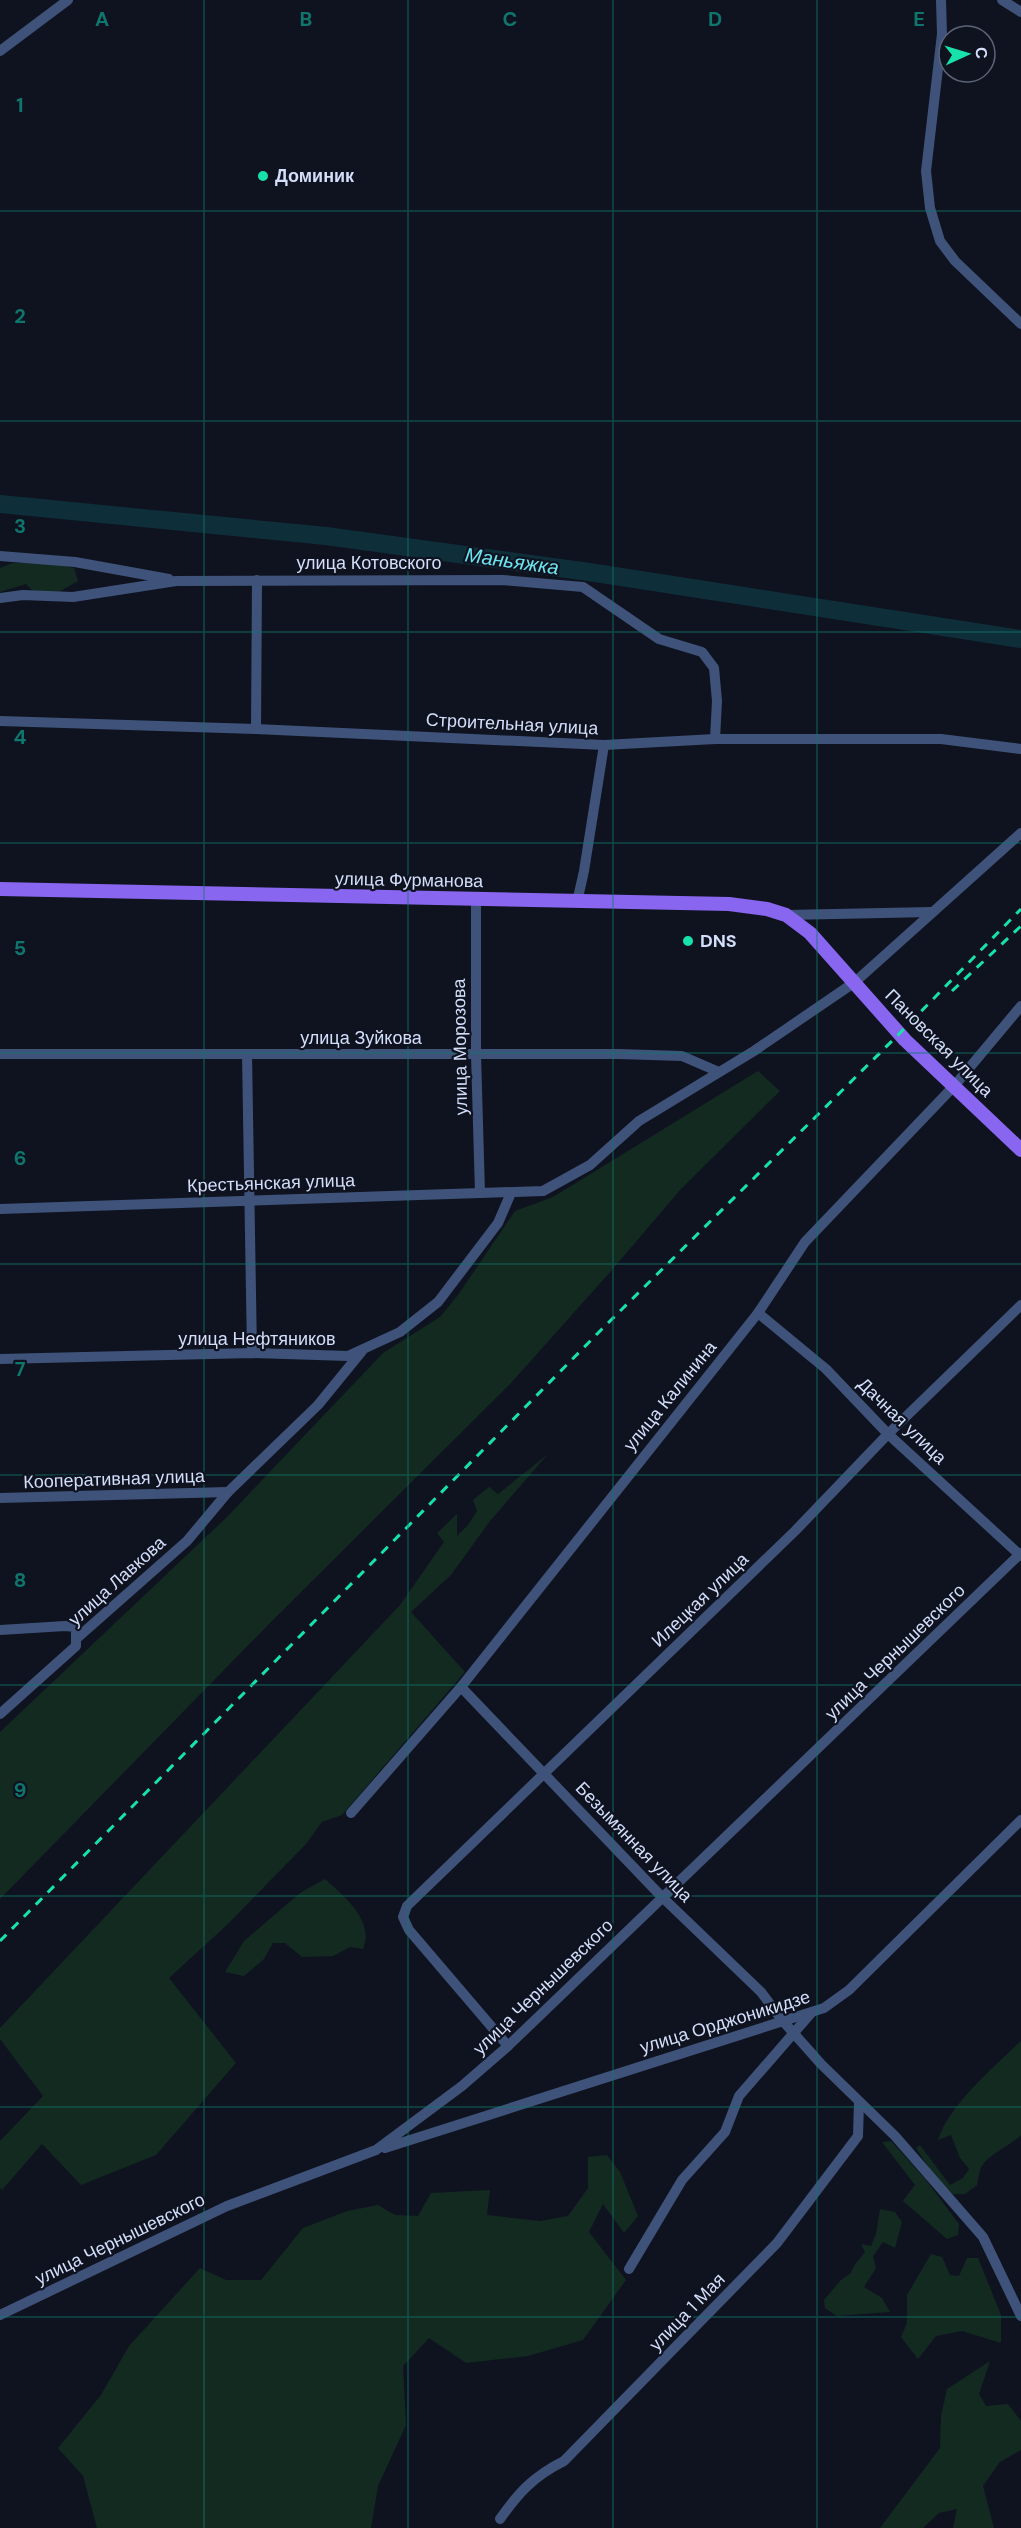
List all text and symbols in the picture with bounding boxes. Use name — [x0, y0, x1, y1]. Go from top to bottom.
text: A — [95, 6, 109, 32]
text: B — [300, 6, 312, 32]
text: C — [503, 6, 517, 32]
text: D — [708, 6, 722, 32]
text: E — [913, 6, 925, 32]
north arrow — [937, 24, 997, 84]
text: С — [971, 46, 992, 60]
text: 1 — [16, 92, 24, 118]
place label: Доминик — [275, 164, 355, 188]
marker: Доминик — [256, 169, 270, 183]
text: 2 — [14, 303, 26, 329]
text: 3 — [14, 513, 26, 539]
water label: Маньяжка — [463, 542, 561, 580]
street label: улица Котовского — [296, 551, 442, 575]
street label: Строительная улица — [425, 707, 600, 741]
text: 4 — [14, 724, 27, 750]
street label: улица Фурманова — [335, 867, 484, 893]
place label: DNS — [700, 929, 737, 953]
marker: DNS — [681, 934, 695, 948]
text: 5 — [14, 935, 26, 961]
street label: улица Морозова — [447, 977, 473, 1116]
street label: Пановская улица — [880, 984, 999, 1103]
street label: улица Зуйкова — [300, 1026, 423, 1050]
text: 6 — [14, 1145, 26, 1171]
street label: Крестьянская улица — [187, 1168, 356, 1198]
street label: улица Нефтяников — [178, 1327, 336, 1351]
street label: улица Калинина — [618, 1335, 723, 1456]
text: 7 — [15, 1356, 26, 1382]
street label: Дачная улица — [852, 1372, 952, 1470]
street label: Кооперативная улица — [23, 1464, 206, 1494]
street label: улица Лавкова — [63, 1530, 172, 1631]
street label: Илецкая улица — [646, 1547, 754, 1652]
text: 8 — [14, 1567, 26, 1593]
street label: улица Чернышевского — [820, 1579, 970, 1725]
text: 9 — [14, 1777, 26, 1803]
street label: Безымянная улица — [570, 1777, 698, 1908]
street label: улица Чернышевского — [468, 1914, 618, 2060]
street label: улица Орджоникидзе — [637, 1985, 813, 2059]
street label: улица Чернышевского — [31, 2187, 209, 2291]
street label: улица 1 Мая — [644, 2268, 730, 2356]

